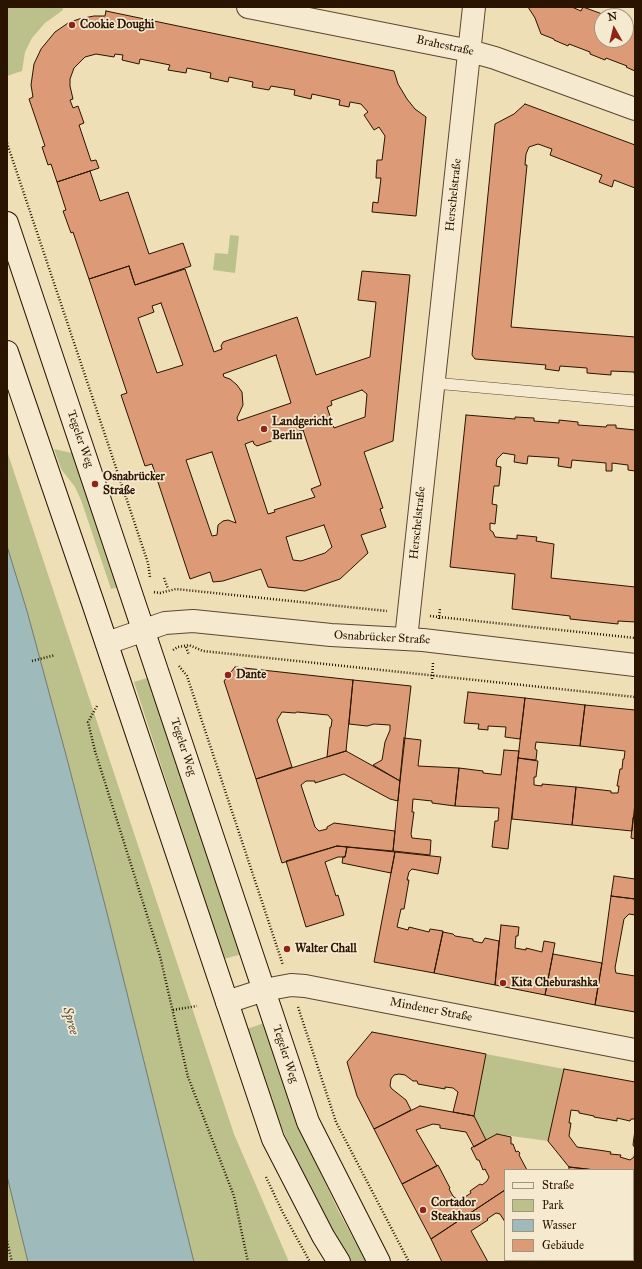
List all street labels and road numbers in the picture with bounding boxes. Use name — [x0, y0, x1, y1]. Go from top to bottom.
street label: Brahestraße — [415, 33, 475, 59]
street label: Herschelstraße — [443, 158, 465, 232]
street label: Tegeler Weg — [63, 408, 97, 470]
street label: Herschelstraße — [407, 486, 429, 560]
street label: Osnabrücker Straße — [334, 628, 430, 648]
street label: Tegeler Weg — [167, 716, 199, 778]
street label: Mindener Straße — [389, 995, 473, 1025]
street label: Tegeler Weg — [269, 1023, 301, 1085]

